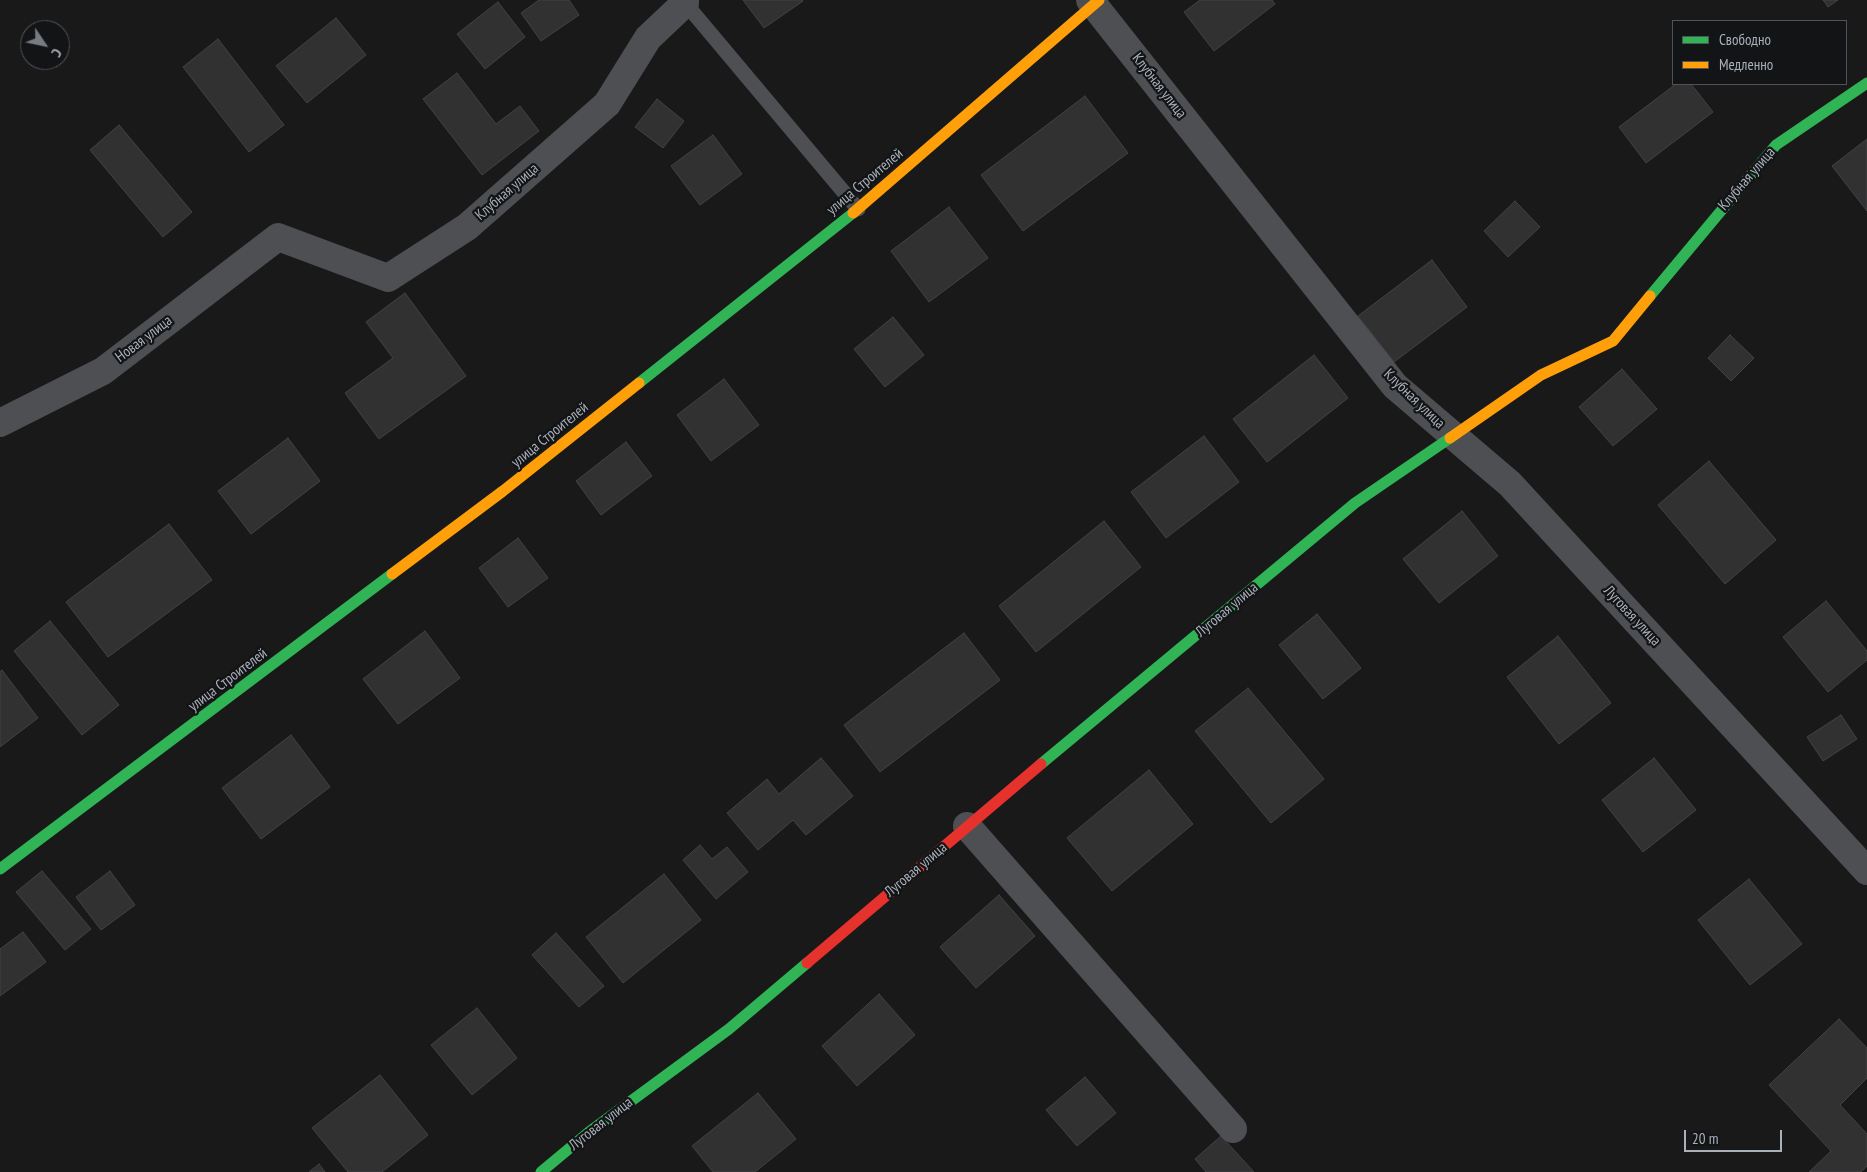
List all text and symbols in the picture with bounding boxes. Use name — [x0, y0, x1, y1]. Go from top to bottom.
north arrow — [20, 20, 70, 70]
legend — [1672, 20, 1847, 85]
text: Свободно — [1719, 30, 1771, 49]
text: С — [47, 45, 66, 61]
street label: Клубная улица — [1128, 50, 1190, 122]
text: Медленно — [1719, 55, 1773, 74]
street label: Клубная улица — [1715, 144, 1779, 214]
street label: улица Строителей — [823, 145, 907, 219]
street label: Клубная улица — [472, 160, 542, 224]
street label: Новая улица — [112, 312, 176, 366]
street label: Клубная улица — [1380, 366, 1448, 432]
street label: улица Строителей — [508, 398, 592, 472]
street label: Луговая улица — [1192, 579, 1262, 641]
street label: Луговая улица — [1600, 582, 1664, 650]
street label: улица Строителей — [185, 645, 271, 715]
street label: Луговая улица — [881, 839, 951, 901]
street label: Луговая улица — [566, 1094, 636, 1154]
scale bar — [1687, 1120, 1784, 1152]
text: 20 m — [1692, 1129, 1718, 1148]

